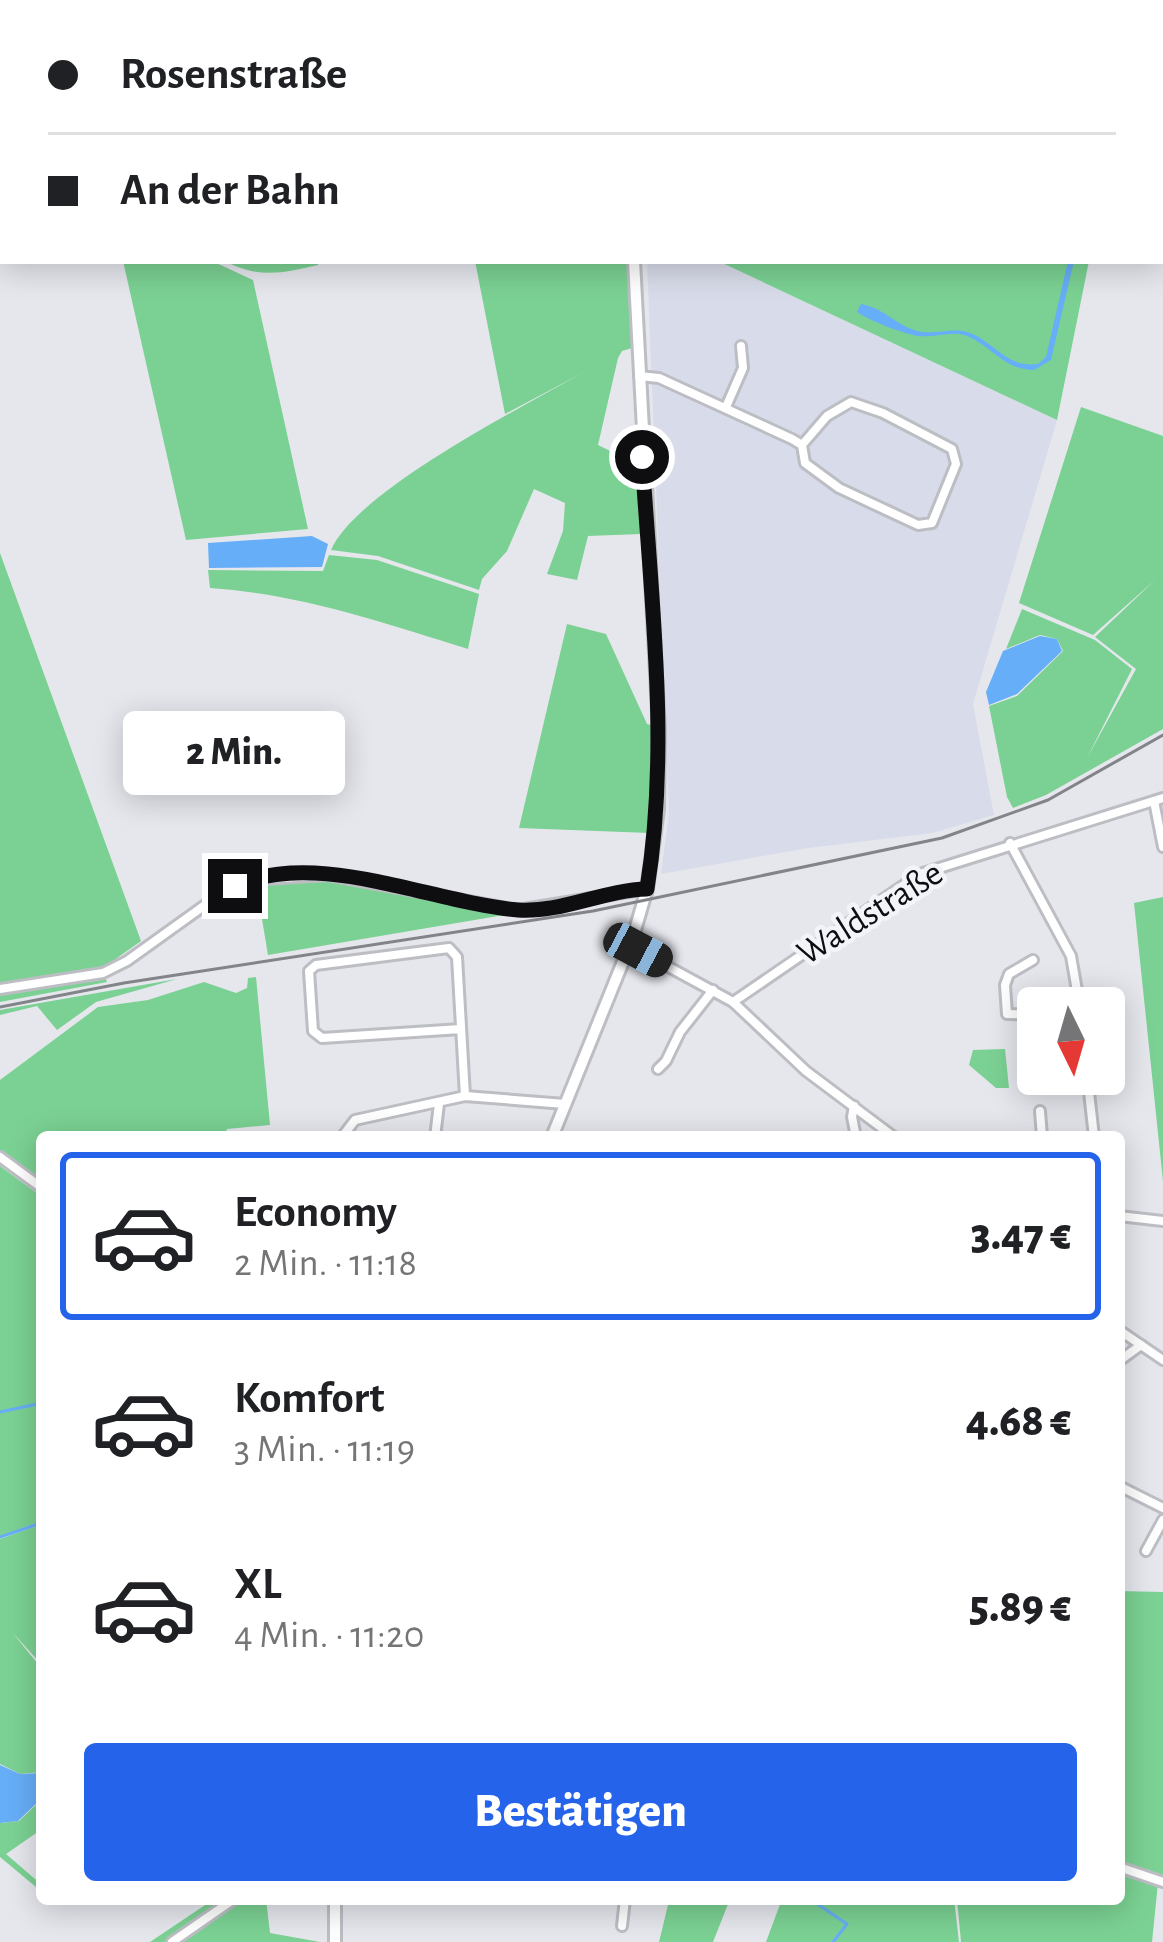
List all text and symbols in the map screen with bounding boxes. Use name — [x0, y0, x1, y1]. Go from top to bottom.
text: Rosenstraße — [120, 52, 347, 97]
text: An der Bahn — [120, 168, 340, 213]
route start — [615, 430, 669, 484]
callout: 2 Min. — [124, 712, 346, 796]
text: 2 Min. — [186, 733, 282, 772]
street label: Waldstraße — [791, 854, 949, 972]
route end — [208, 859, 262, 913]
car — [598, 917, 678, 983]
north arrow — [1017, 987, 1125, 1095]
map controls — [1017, 987, 1125, 1095]
icon: car — [90, 1182, 198, 1290]
text: Economy — [234, 1190, 397, 1235]
text: 3.47 € — [971, 1213, 1071, 1258]
text: 2 Min. · 11:18 — [234, 1244, 417, 1283]
icon: car — [90, 1368, 198, 1476]
text: Komfort — [234, 1376, 384, 1421]
text: 4.68 € — [966, 1399, 1071, 1444]
text: 3 Min. · 11:19 — [234, 1430, 415, 1469]
icon: car — [90, 1554, 198, 1662]
text: XL — [234, 1562, 282, 1607]
text: 5.89 € — [969, 1585, 1071, 1630]
text: 4 Min. · 11:20 — [234, 1616, 424, 1655]
button: Bestätigen — [84, 1743, 1077, 1881]

